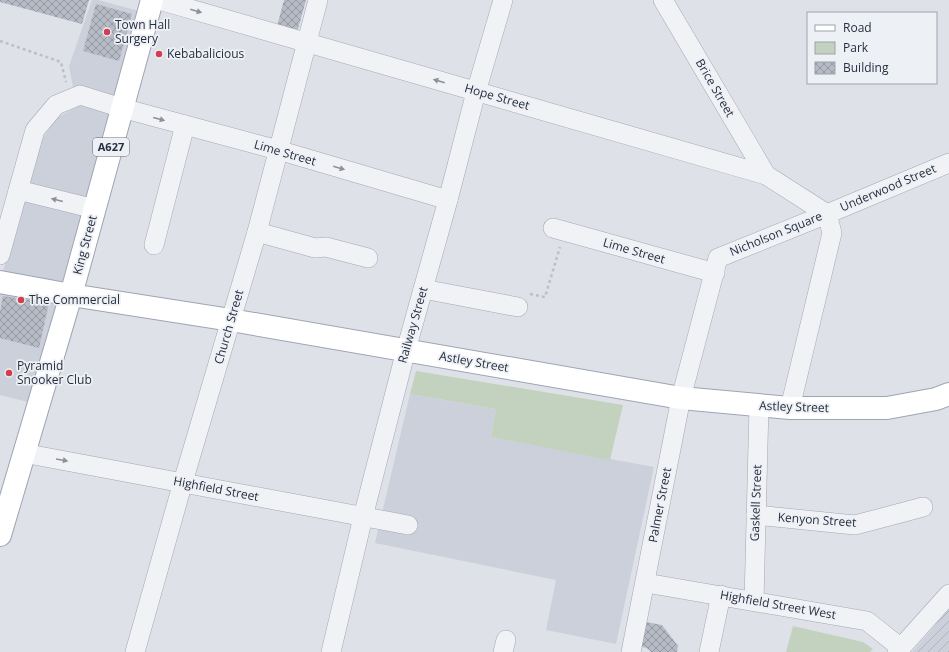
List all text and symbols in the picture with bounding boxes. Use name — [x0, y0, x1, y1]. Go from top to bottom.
one-way arrow — [190, 8, 202, 14]
legend — [807, 12, 937, 84]
place label: Town Hall Surgery — [115, 16, 170, 47]
text: Road — [843, 19, 872, 36]
marker: Town Hall Surgery — [102, 27, 112, 37]
text: Park — [843, 39, 869, 56]
place label: Kebabalicious — [167, 45, 245, 62]
marker: Kebabalicious — [154, 49, 164, 59]
street label: Brice Street — [692, 55, 739, 120]
text: Building — [843, 59, 889, 76]
one-way arrow — [433, 78, 445, 84]
street label: Hope Street — [463, 79, 532, 114]
one-way arrow — [153, 116, 166, 122]
street label: Lime Street — [252, 136, 318, 169]
road number: A627 — [93, 138, 129, 156]
street label: Underwood Street — [837, 160, 938, 215]
one-way arrow — [333, 165, 345, 171]
one-way arrow — [50, 196, 63, 202]
street label: Nicholson Square — [727, 207, 825, 260]
street label: King Street — [68, 213, 101, 276]
street label: Lime Street — [601, 234, 667, 267]
street label: Railway Street — [393, 285, 432, 365]
street label: Church Street — [210, 288, 247, 366]
place label: The Commercial — [29, 291, 120, 308]
marker: The Commercial — [16, 295, 26, 305]
street label: Astley Street — [438, 347, 510, 376]
place label: Pyramid Snooker Club — [17, 357, 92, 388]
marker: Pyramid Snooker Club — [4, 368, 14, 378]
street label: Astley Street — [759, 397, 829, 416]
one-way arrow — [56, 458, 68, 464]
street label: Gaskell Street — [746, 464, 765, 542]
street label: Palmer Street — [644, 466, 675, 544]
street label: Highfield Street — [172, 472, 260, 505]
street label: Kenyon Street — [777, 508, 857, 531]
street label: Highfield Street West — [719, 586, 837, 623]

